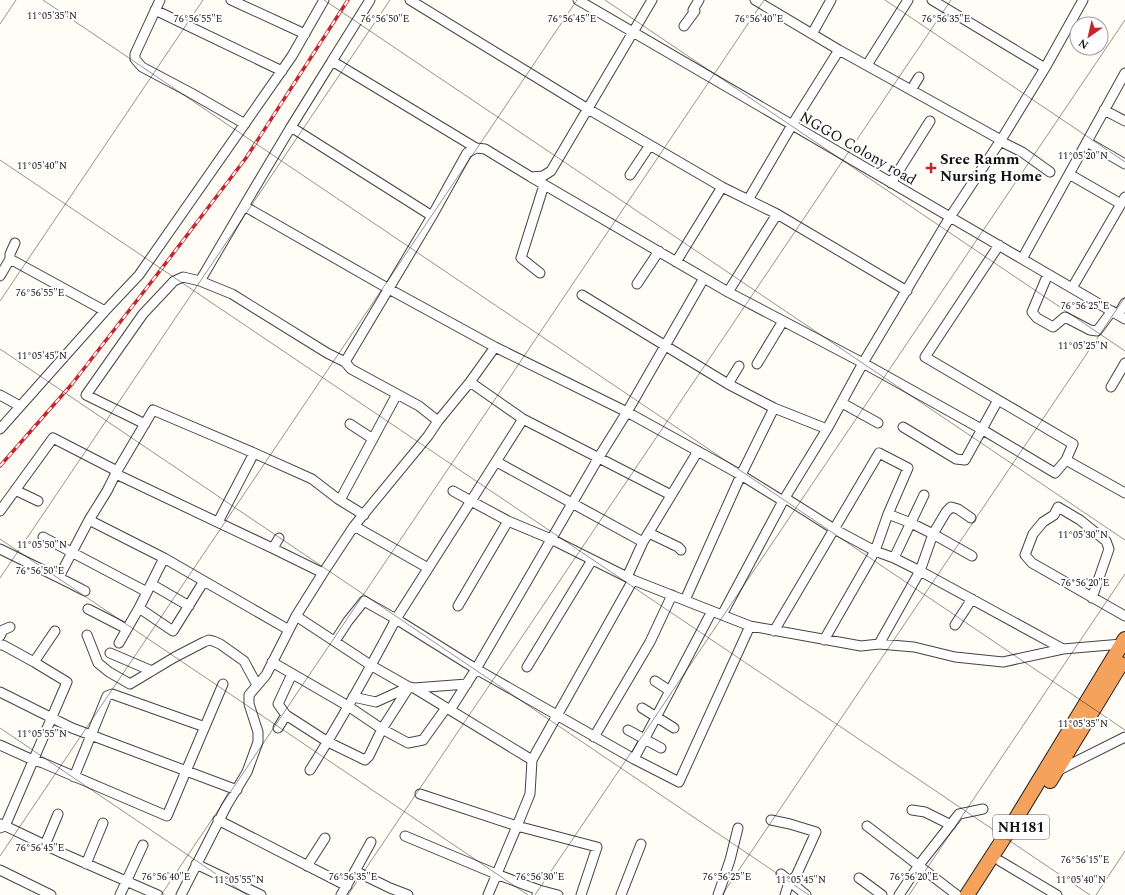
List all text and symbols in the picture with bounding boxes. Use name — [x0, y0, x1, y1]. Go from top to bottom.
text: 11°05'35"N — [27, 8, 77, 24]
text: 76°56'55"E — [174, 11, 222, 27]
text: 76°56'50"E — [361, 11, 409, 27]
text: 76°56'45"E — [548, 11, 596, 27]
text: 76°56'40"E — [735, 11, 783, 27]
text: 76°56'35"E — [922, 11, 970, 27]
north arrow — [1069, 16, 1109, 56]
text: N — [1075, 34, 1092, 53]
street label: NGGO Colony road — [795, 106, 921, 191]
place label: Sree Ramm Nursing Home — [940, 148, 1042, 188]
text: 11°05'20"N — [1058, 148, 1108, 164]
text: 11°05'40"N — [17, 158, 67, 174]
marker: Sree Ramm Nursing Home — [925, 162, 937, 174]
text: 76°56'55"E — [16, 285, 64, 301]
text: 76°56'25"E — [1061, 298, 1109, 314]
text: 11°05'25"N — [1058, 338, 1108, 354]
text: 11°05'45"N — [17, 348, 67, 364]
text: 11°05'30"N — [1058, 527, 1108, 543]
text: 11°05'50"N — [17, 537, 67, 553]
text: 76°56'50"E — [16, 563, 64, 579]
text: 76°56'20"E — [1061, 575, 1109, 591]
text: 11°05'35"N — [1058, 716, 1108, 732]
text: 11°05'55"N — [17, 726, 67, 742]
road number: NH181 — [993, 815, 1049, 839]
text: 76°56'45"E — [16, 840, 64, 856]
text: 76°56'15"E — [1061, 852, 1109, 868]
text: 76°56'40"E — [142, 869, 190, 885]
text: 76°56'35"E — [329, 869, 377, 885]
text: 76°56'30"E — [516, 869, 564, 885]
text: 76°56'25"E — [703, 869, 751, 885]
text: 76°56'20"E — [890, 869, 938, 885]
text: 11°05'55"N — [214, 872, 264, 888]
text: 11°05'45"N — [776, 872, 826, 888]
text: 11°05'40"N — [1056, 872, 1106, 888]

